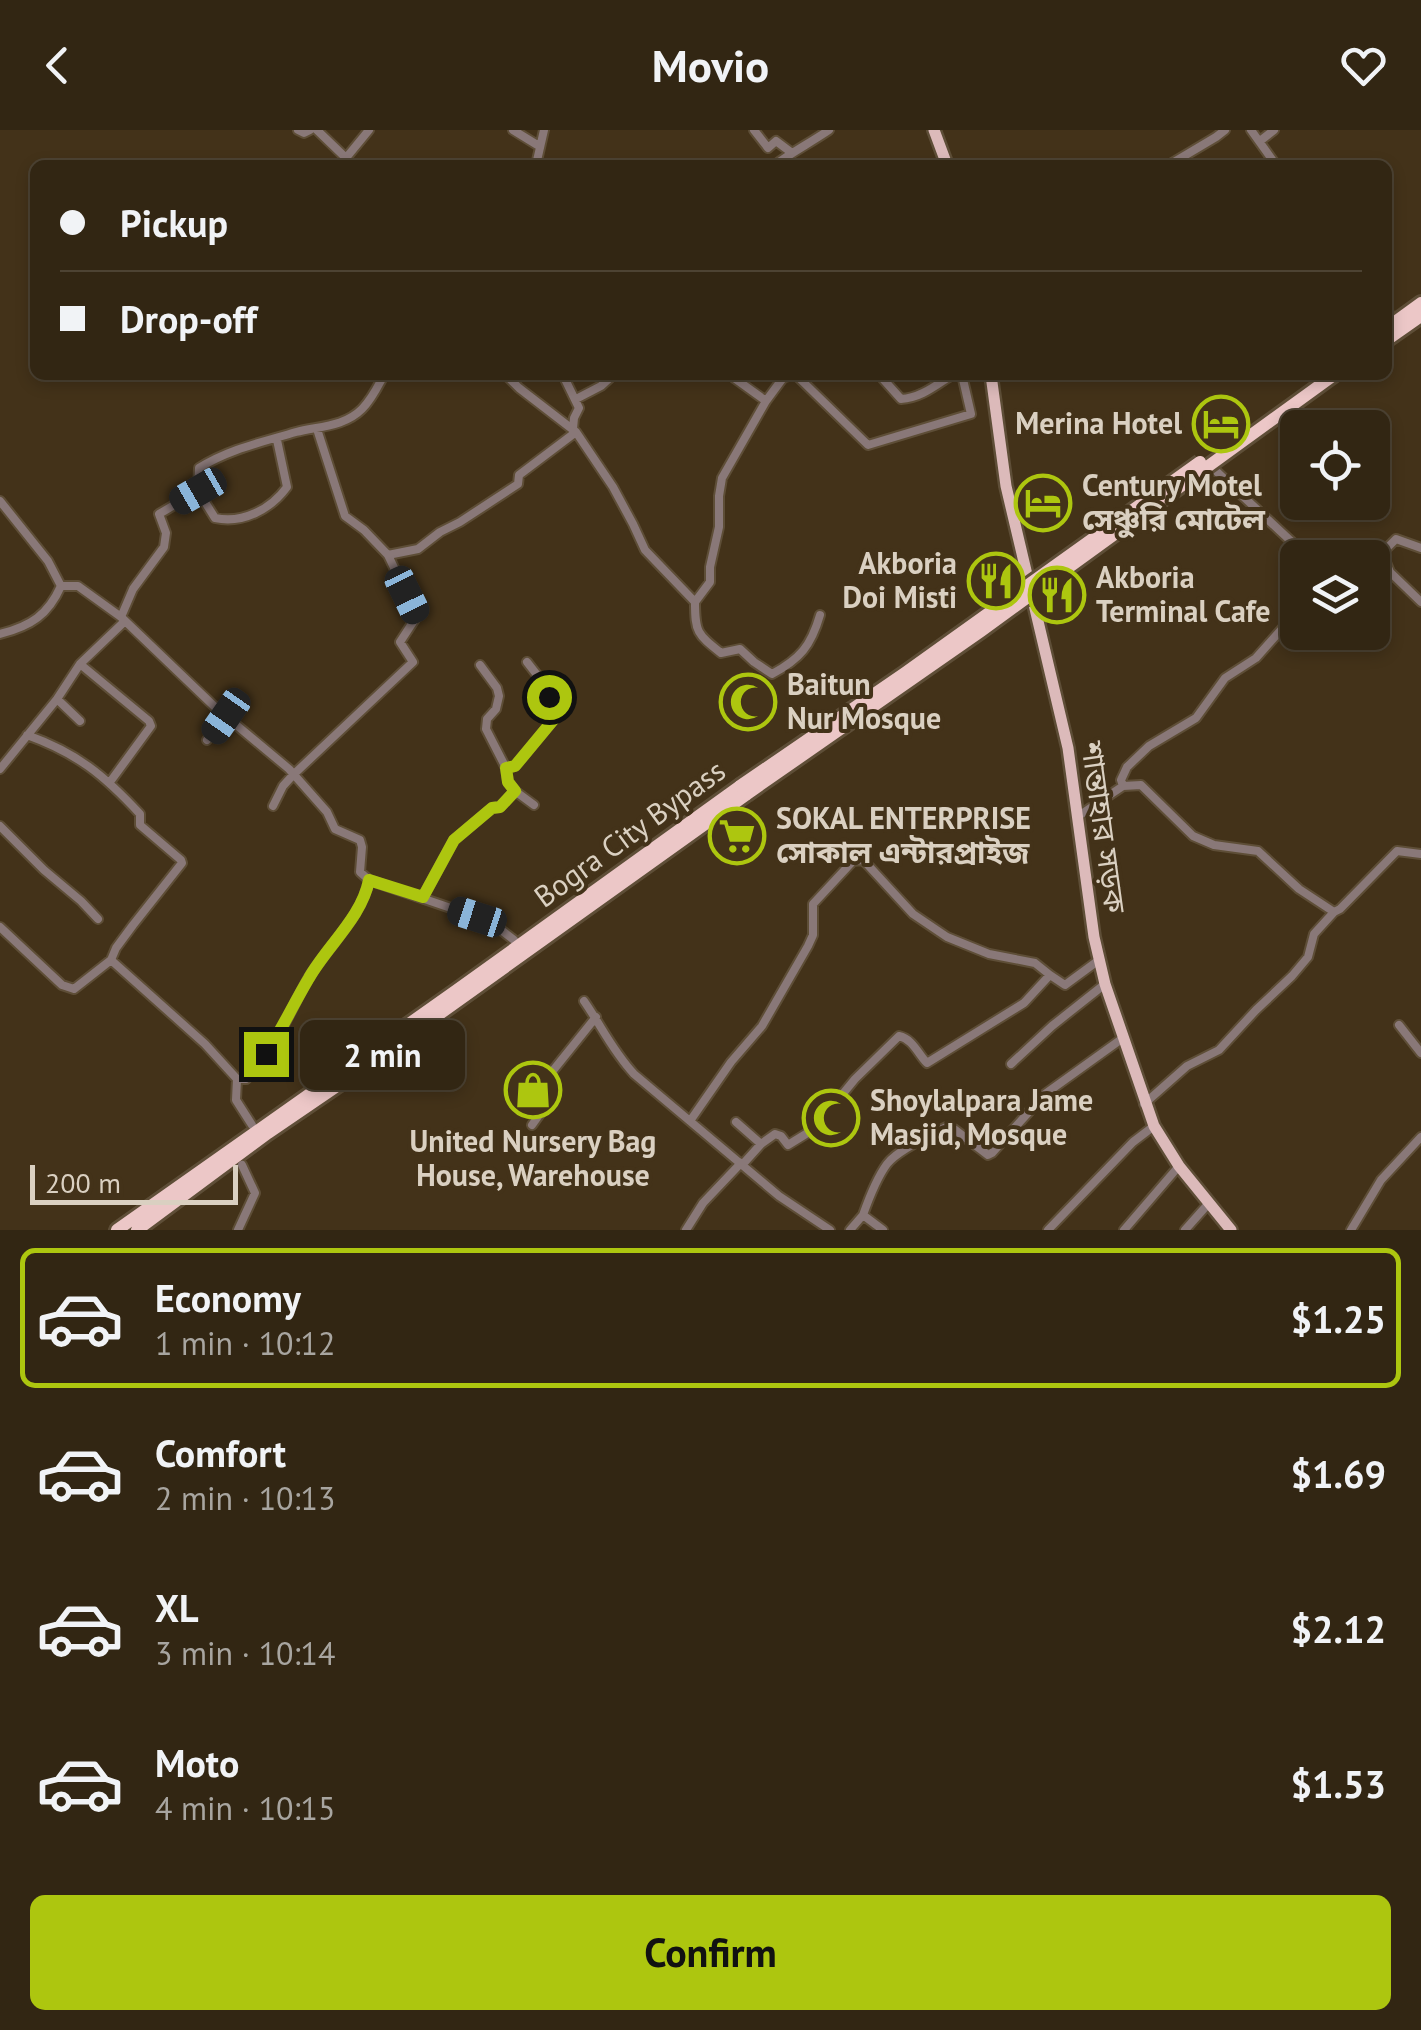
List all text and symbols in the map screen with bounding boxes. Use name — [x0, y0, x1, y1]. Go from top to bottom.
text: Movio — [652, 36, 769, 94]
icon: back — [30, 38, 85, 93]
icon: heart — [1336, 38, 1391, 93]
text: Pickup — [120, 198, 228, 247]
text: Drop-off — [120, 294, 257, 343]
hotel icon: Merina Hotel — [1191, 394, 1251, 454]
place label: Merina Hotel — [1015, 403, 1182, 442]
map controls — [1280, 410, 1390, 650]
button: locate — [1280, 410, 1390, 520]
car — [165, 463, 231, 519]
place label: Century Motel সেঞ্চুরি মোটেল — [1082, 465, 1266, 538]
hotel icon: Century Motel সেঞ্চুরি মোটেল — [1013, 473, 1073, 533]
button: layers — [1280, 540, 1390, 650]
place label: Akboria Doi Misti — [843, 543, 957, 616]
restaurant icon: Akboria Doi Misti — [966, 551, 1026, 611]
place label: Akboria Terminal Cafe — [1096, 557, 1270, 630]
car — [380, 561, 434, 629]
restaurant icon: Akboria Terminal Cafe — [1027, 565, 1087, 625]
place label: Baitun Nur Mosque — [787, 664, 941, 737]
mosque icon: Baitun Nur Mosque — [718, 672, 778, 732]
route start — [527, 675, 572, 720]
car — [197, 683, 255, 749]
street label: শান্তাহার সড়ক — [1073, 737, 1136, 916]
street label: Bogra City Bypass — [526, 750, 732, 915]
place label: SOKAL ENTERPRISE সোকাল এন্টারপ্রাইজ — [776, 798, 1031, 871]
supermarket icon: SOKAL ENTERPRISE সোকাল এন্টারপ্রাইজ — [707, 806, 767, 866]
car — [444, 893, 510, 941]
callout: 2 min — [301, 1019, 466, 1089]
route end — [244, 1032, 289, 1077]
text: 2 min — [343, 1034, 422, 1076]
shop icon: United Nursery Bag House, Warehouse — [503, 1060, 563, 1120]
place label: Shoylalpara Jame Masjid, Mosque — [870, 1080, 1093, 1153]
mosque icon: Shoylalpara Jame Masjid, Mosque — [801, 1088, 861, 1148]
place label: United Nursery Bag House, Warehouse — [410, 1121, 656, 1194]
scale bar — [30, 1160, 238, 1204]
text: 200 m — [45, 1164, 121, 1201]
icon: car — [35, 1273, 125, 1363]
text: Economy — [155, 1273, 301, 1322]
text: $1.25 — [1290, 1294, 1386, 1343]
text: 1 min · 10:12 — [155, 1322, 335, 1364]
icon: car — [35, 1428, 125, 1518]
text: Comfort — [155, 1428, 286, 1477]
text: $1.69 — [1290, 1449, 1386, 1498]
text: 2 min · 10:13 — [155, 1477, 335, 1519]
icon: car — [35, 1583, 125, 1673]
text: XL — [155, 1583, 199, 1632]
text: $2.12 — [1290, 1604, 1386, 1653]
text: 3 min · 10:14 — [155, 1632, 335, 1674]
icon: car — [35, 1738, 125, 1828]
text: Moto — [155, 1738, 239, 1787]
text: $1.53 — [1290, 1759, 1386, 1808]
text: 4 min · 10:15 — [155, 1787, 335, 1829]
button: Confirm — [30, 1895, 1391, 2010]

